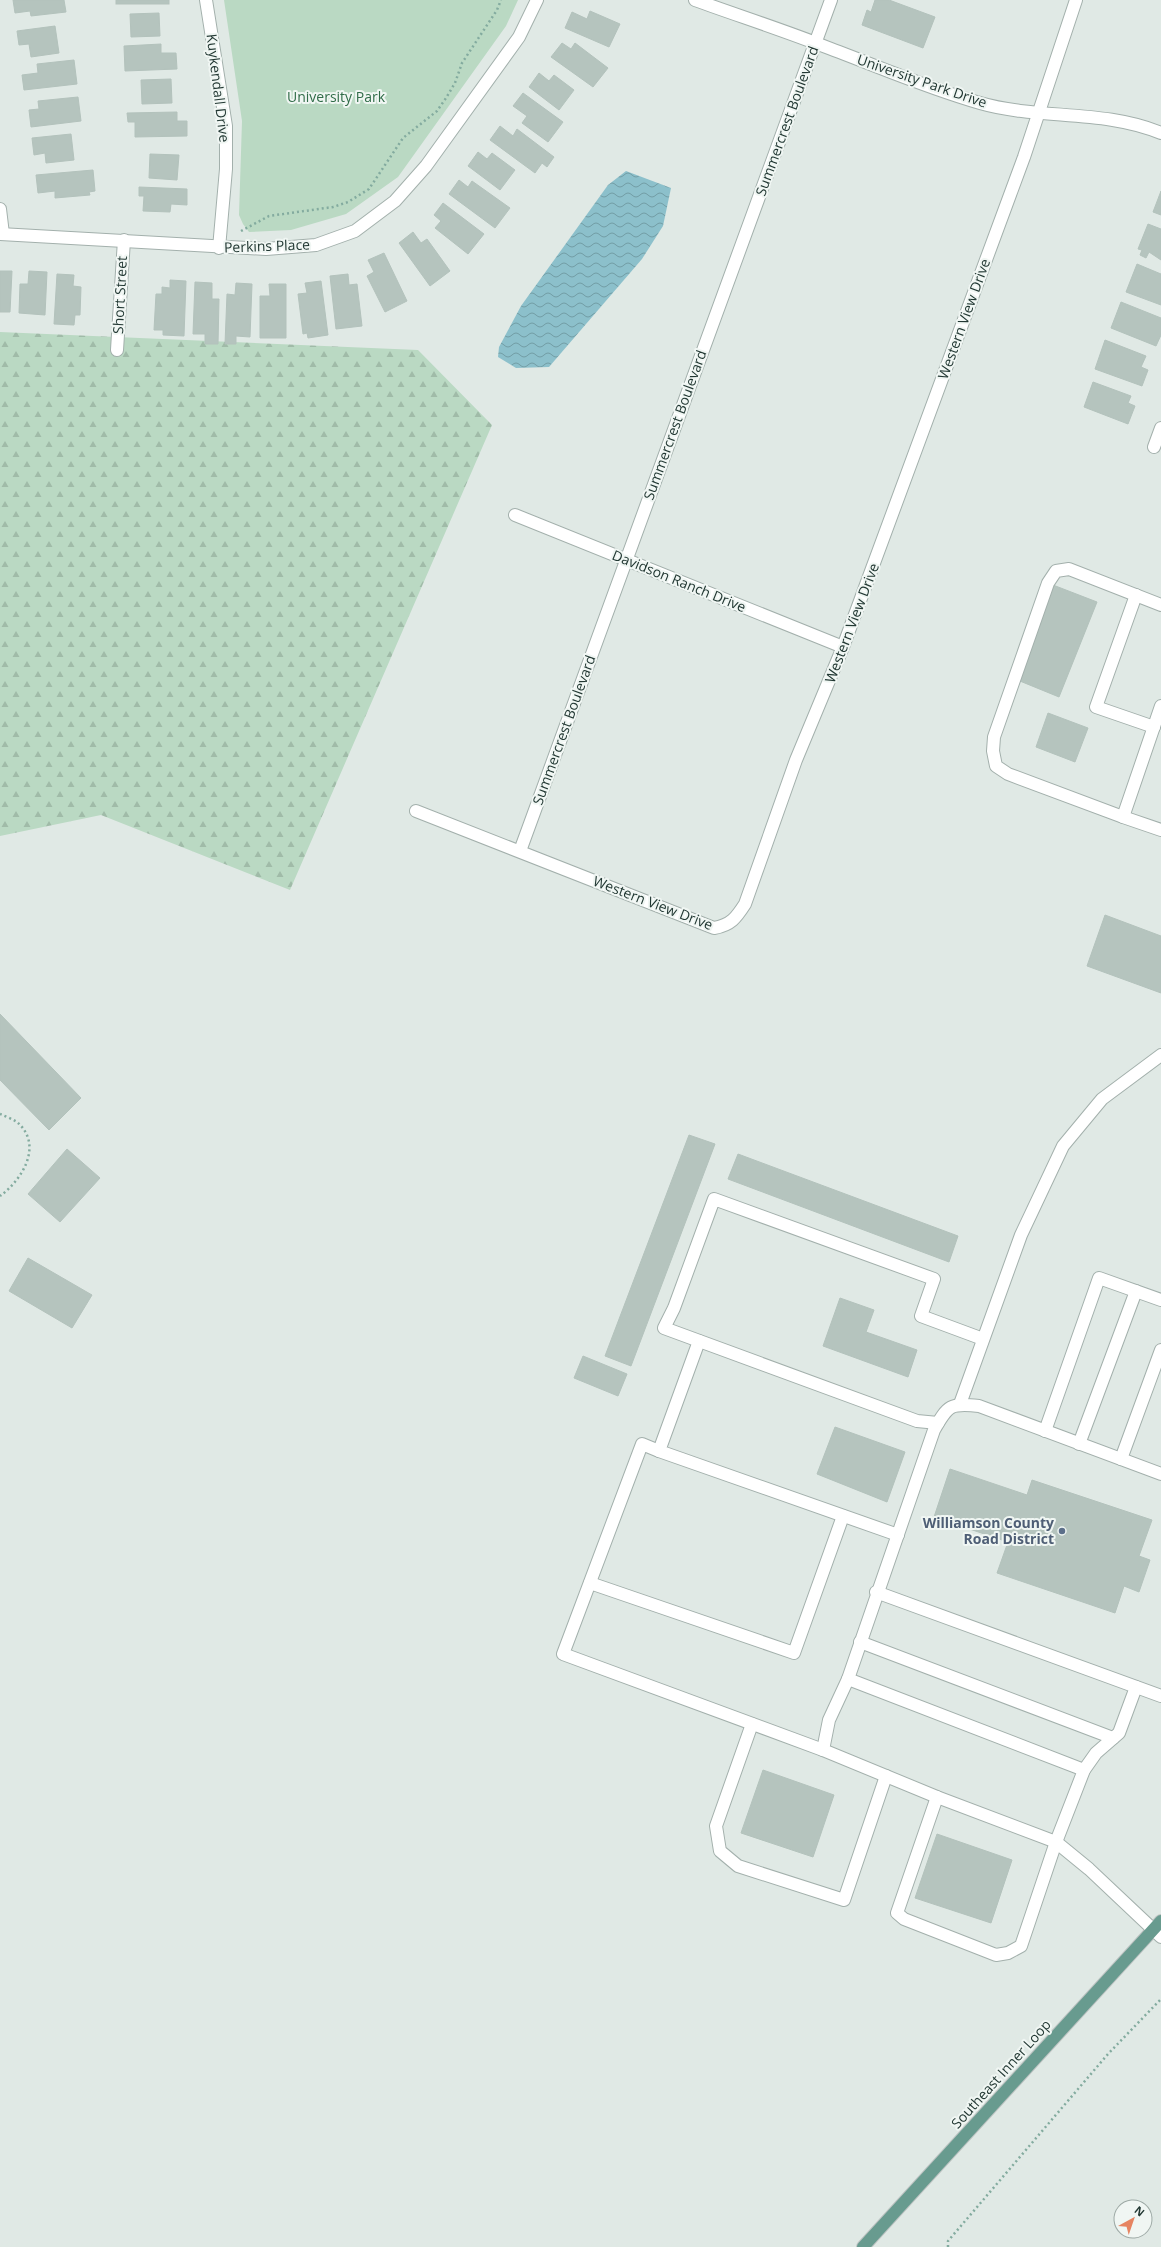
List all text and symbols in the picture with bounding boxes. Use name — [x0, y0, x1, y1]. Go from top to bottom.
street label: Kuykendall Drive — [202, 33, 235, 143]
street label: Summercrest Boulevard — [751, 43, 822, 198]
street label: University Park Drive — [855, 49, 990, 112]
park label: University Park — [287, 87, 386, 106]
street label: Perkins Place — [224, 234, 310, 256]
street label: Short Street — [108, 255, 131, 334]
street label: Western View Drive — [933, 256, 994, 382]
street label: Summercrest Boulevard — [639, 347, 710, 502]
street label: Davidson Ranch Drive — [610, 545, 749, 616]
street label: Western View Drive — [820, 560, 883, 685]
street label: Summercrest Boulevard — [528, 652, 599, 807]
street label: Western View Drive — [591, 871, 716, 934]
place label: Williamson County Road District — [923, 1513, 1054, 1548]
marker: Williamson County Road District — [1057, 1526, 1067, 1536]
street label: Southeast Inner Loop — [947, 2015, 1055, 2132]
north arrow — [1113, 2199, 1153, 2239]
text: N — [1131, 2202, 1148, 2220]

